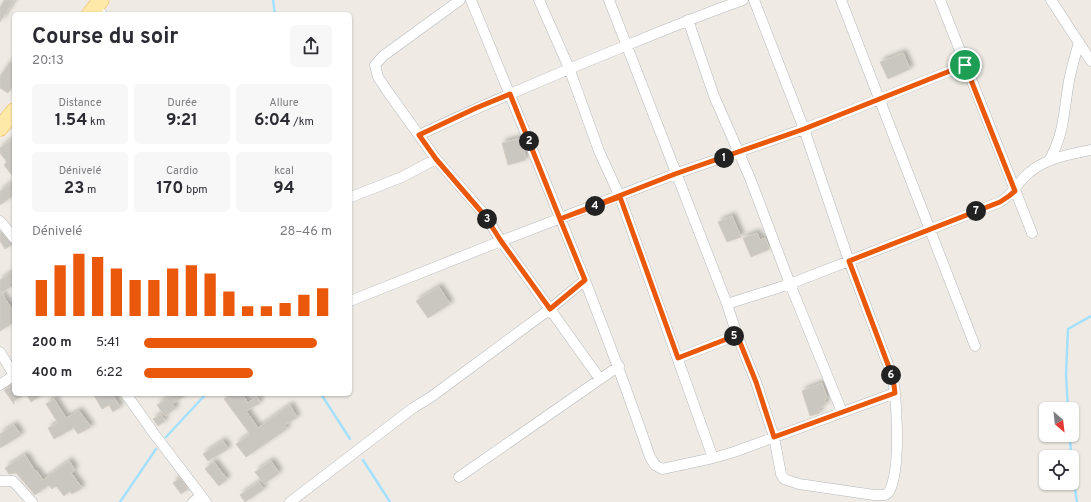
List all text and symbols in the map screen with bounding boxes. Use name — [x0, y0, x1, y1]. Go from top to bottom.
text: Course du soir — [32, 24, 179, 51]
button: share — [290, 25, 332, 67]
pin — [948, 48, 982, 82]
text: 20:13 — [32, 53, 64, 69]
icon: arrive — [954, 54, 976, 76]
text: Distance — [58, 96, 102, 110]
text: Durée — [167, 96, 197, 110]
text: Allure — [269, 96, 299, 110]
text: 1.54 — [55, 110, 87, 132]
text: 9:21 — [166, 110, 198, 132]
text: 6:04 — [254, 110, 291, 132]
text: km — [87, 115, 105, 129]
text: /km — [291, 115, 314, 129]
pin: 2 — [519, 131, 539, 151]
text: 2 — [526, 134, 532, 148]
pin: 1 — [714, 148, 734, 168]
text: 1 — [722, 151, 726, 165]
text: Dénivelé — [59, 164, 101, 178]
text: Cardio — [166, 164, 198, 178]
text: kcal — [274, 164, 294, 178]
text: 23 — [64, 178, 84, 200]
text: 170 — [156, 178, 183, 200]
text: 94 — [273, 178, 295, 200]
text: m — [84, 183, 96, 197]
text: bpm — [183, 183, 208, 197]
pin: 4 — [585, 196, 605, 216]
text: 4 — [591, 199, 599, 213]
pin: 7 — [966, 201, 986, 221]
text: 7 — [973, 204, 979, 218]
pin: 3 — [477, 209, 497, 229]
text: 3 — [484, 212, 490, 226]
text: Dénivelé — [32, 224, 82, 240]
text: 28–46 m — [280, 224, 332, 240]
pin: 5 — [724, 326, 744, 346]
text: 5 — [731, 329, 737, 343]
text: 200 m — [32, 335, 72, 351]
text: 5:41 — [96, 335, 120, 351]
text: 400 m — [32, 365, 72, 381]
text: 6:22 — [96, 365, 123, 381]
pin: 6 — [881, 365, 901, 385]
text: 6 — [888, 368, 894, 382]
north arrow — [1039, 402, 1079, 442]
map controls — [1039, 402, 1079, 490]
button: locate — [1039, 450, 1079, 490]

